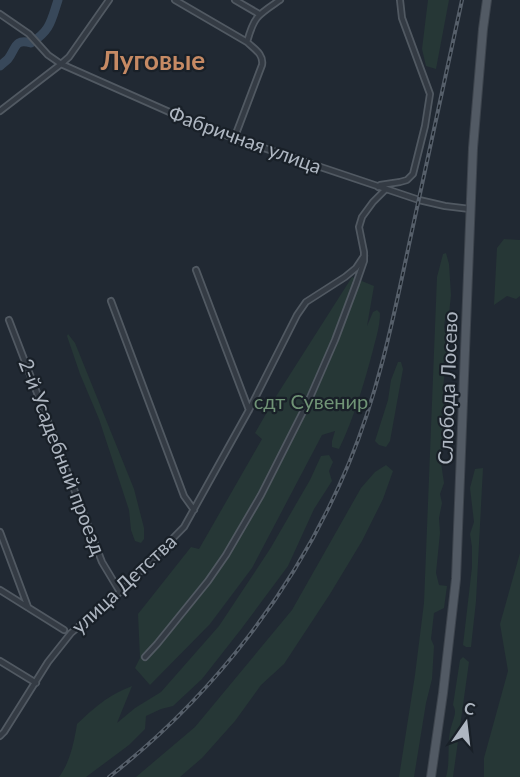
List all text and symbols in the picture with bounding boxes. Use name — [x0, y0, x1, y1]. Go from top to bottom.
district label: Луговые — [100, 44, 205, 76]
street label: Фабричная улица — [166, 100, 325, 178]
street label: Слобода Лосево — [432, 311, 462, 465]
street label: 2-й Усадебный проезд — [14, 355, 111, 558]
park label: сдт Сувенир — [254, 389, 368, 413]
street label: улица Детства — [66, 529, 181, 638]
north arrow — [436, 693, 496, 753]
text: С — [462, 697, 478, 719]

